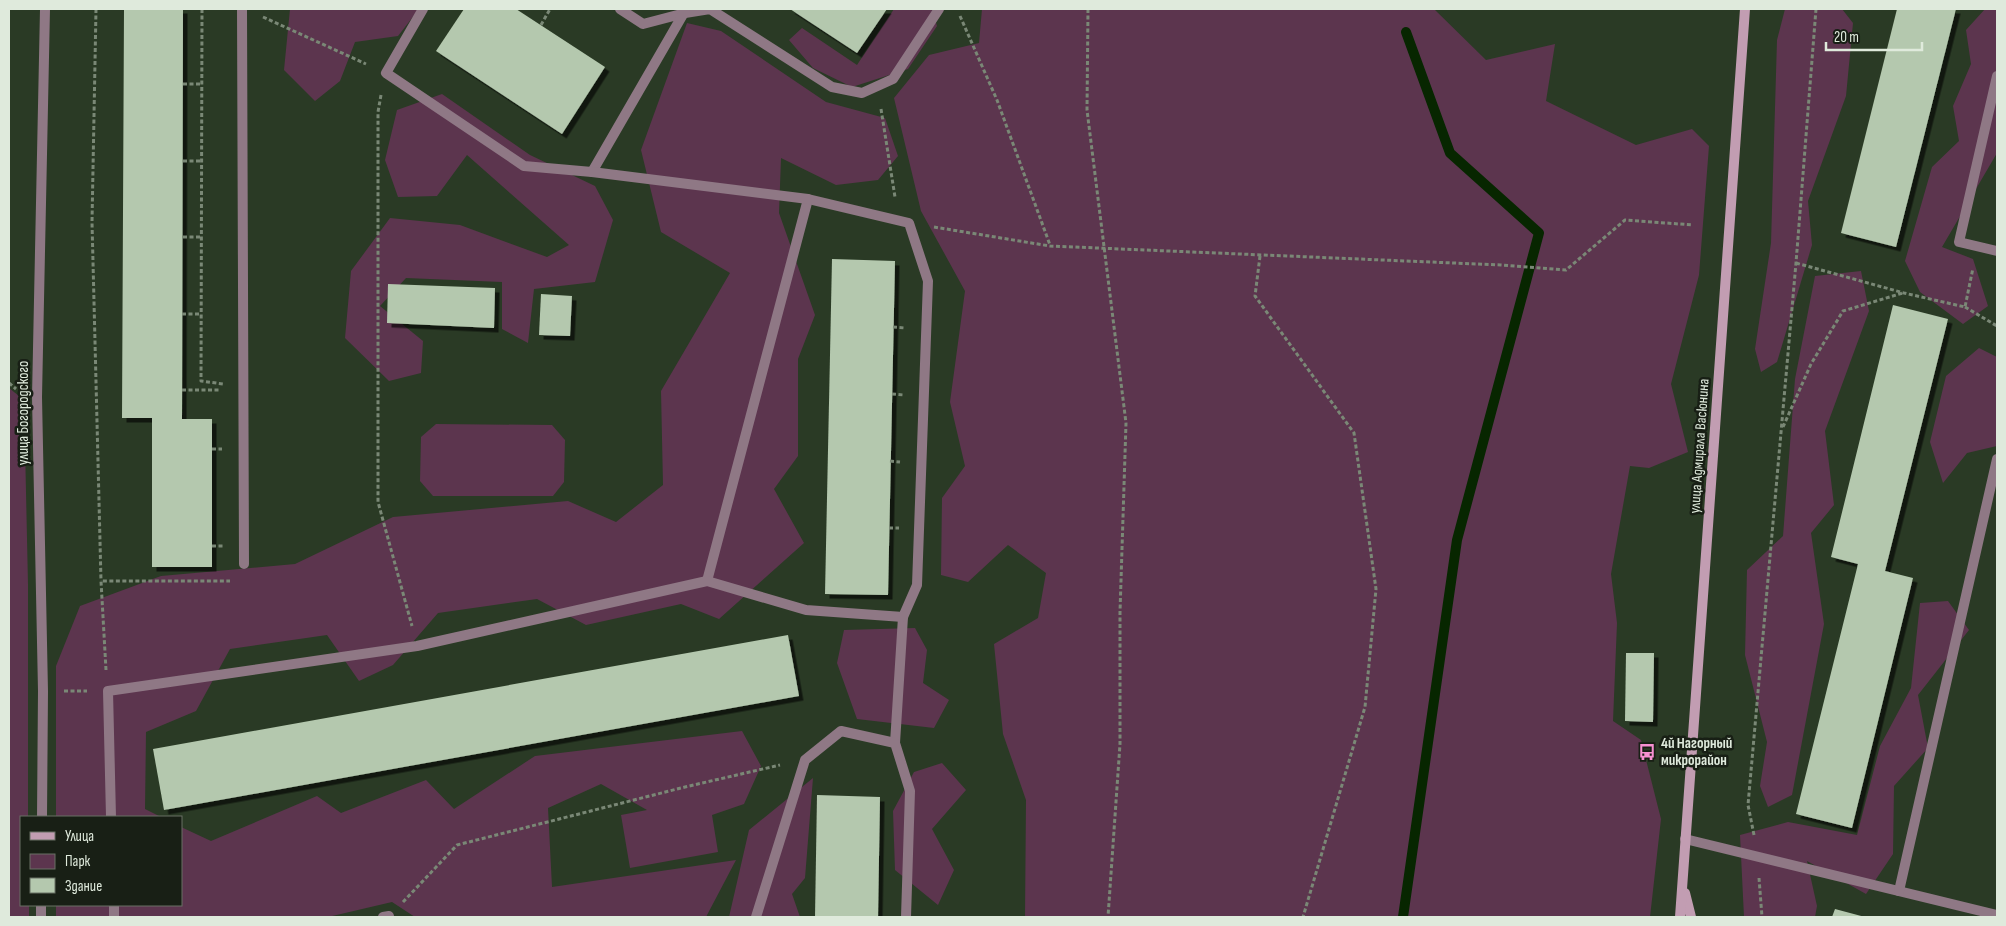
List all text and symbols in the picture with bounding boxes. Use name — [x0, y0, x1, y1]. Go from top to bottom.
scale bar — [1826, 20, 1922, 52]
text: 20 m — [1834, 28, 1859, 47]
street label: улица Богородского — [14, 361, 33, 465]
street label: улица Адмирала Васюнина — [1685, 378, 1714, 514]
place label: 4й Нагорный микрорайон — [1661, 734, 1732, 770]
bus stop icon: 4й Нагорный микрорайон — [1637, 742, 1657, 762]
legend — [20, 816, 182, 906]
text: Улица — [65, 827, 94, 846]
text: Парк — [65, 852, 91, 871]
text: Здание — [65, 877, 102, 896]

